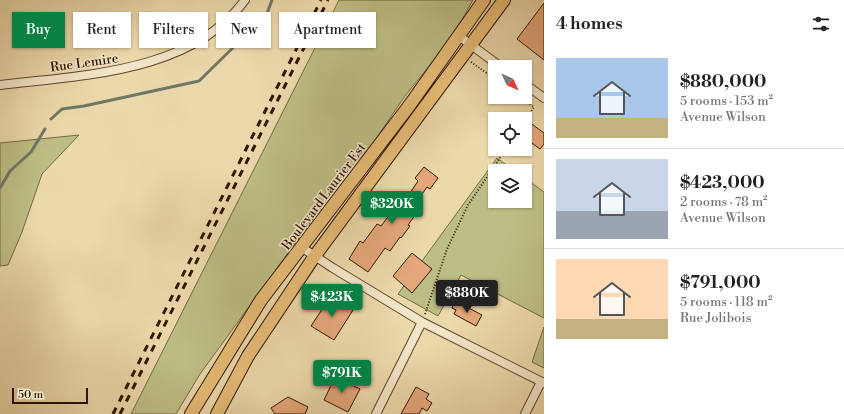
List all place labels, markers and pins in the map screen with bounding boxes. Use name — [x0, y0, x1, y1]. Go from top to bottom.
pin: $320K — [364, 191, 420, 225]
pin: $880K — [439, 280, 495, 314]
pin: $423K — [304, 284, 360, 318]
pin: $791K — [314, 360, 370, 394]

